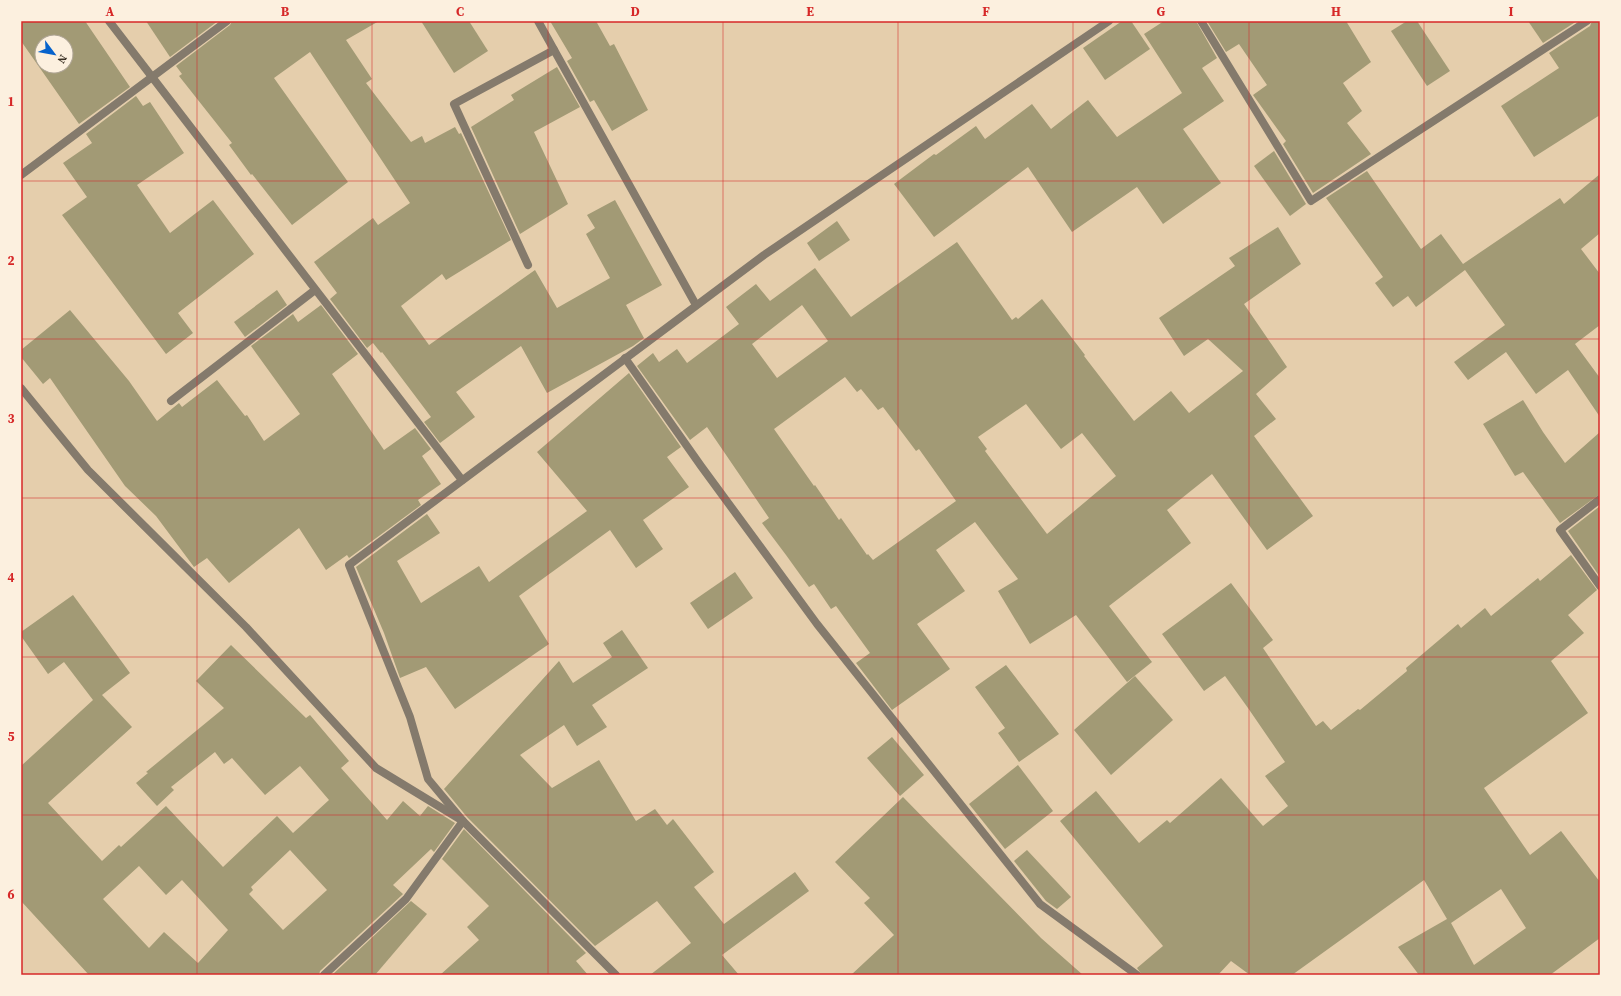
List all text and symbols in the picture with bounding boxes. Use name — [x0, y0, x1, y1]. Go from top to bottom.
text: A — [106, 3, 115, 20]
text: B — [281, 3, 290, 20]
text: C — [456, 3, 464, 20]
text: D — [630, 3, 640, 20]
text: E — [806, 3, 814, 20]
text: F — [982, 3, 990, 20]
text: G — [1157, 3, 1166, 20]
text: H — [1331, 3, 1341, 20]
text: I — [1508, 3, 1514, 20]
north arrow — [34, 34, 74, 74]
text: N — [54, 52, 71, 66]
text: 1 — [7, 93, 15, 110]
text: 2 — [7, 252, 15, 269]
text: 3 — [7, 410, 15, 427]
text: 4 — [7, 569, 15, 586]
text: 5 — [7, 728, 15, 745]
text: 6 — [7, 886, 15, 903]

